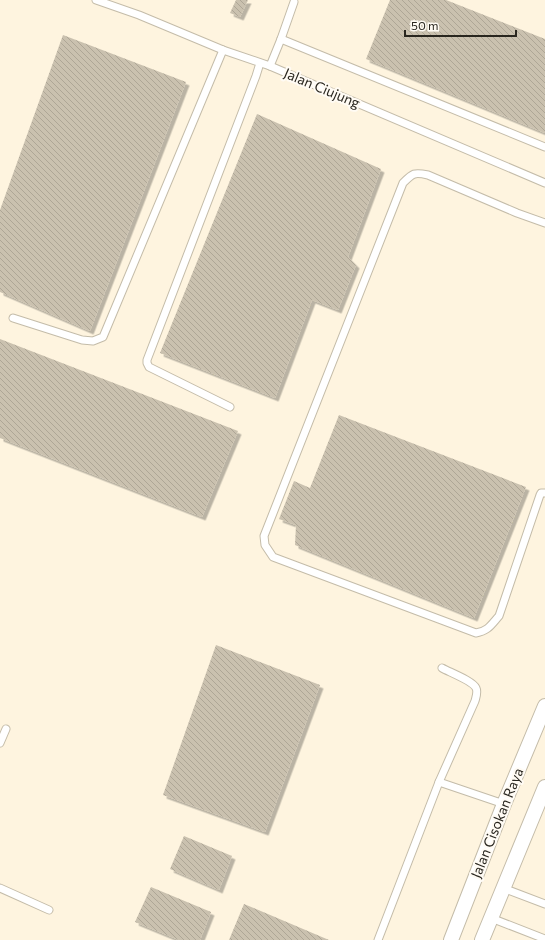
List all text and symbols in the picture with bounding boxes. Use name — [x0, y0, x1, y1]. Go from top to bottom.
scale bar — [405, 12, 516, 38]
text: 50 m — [411, 18, 439, 32]
street label: Jalan Ciujung — [282, 64, 363, 111]
street label: Jalan Cisokan Raya — [467, 765, 526, 880]

